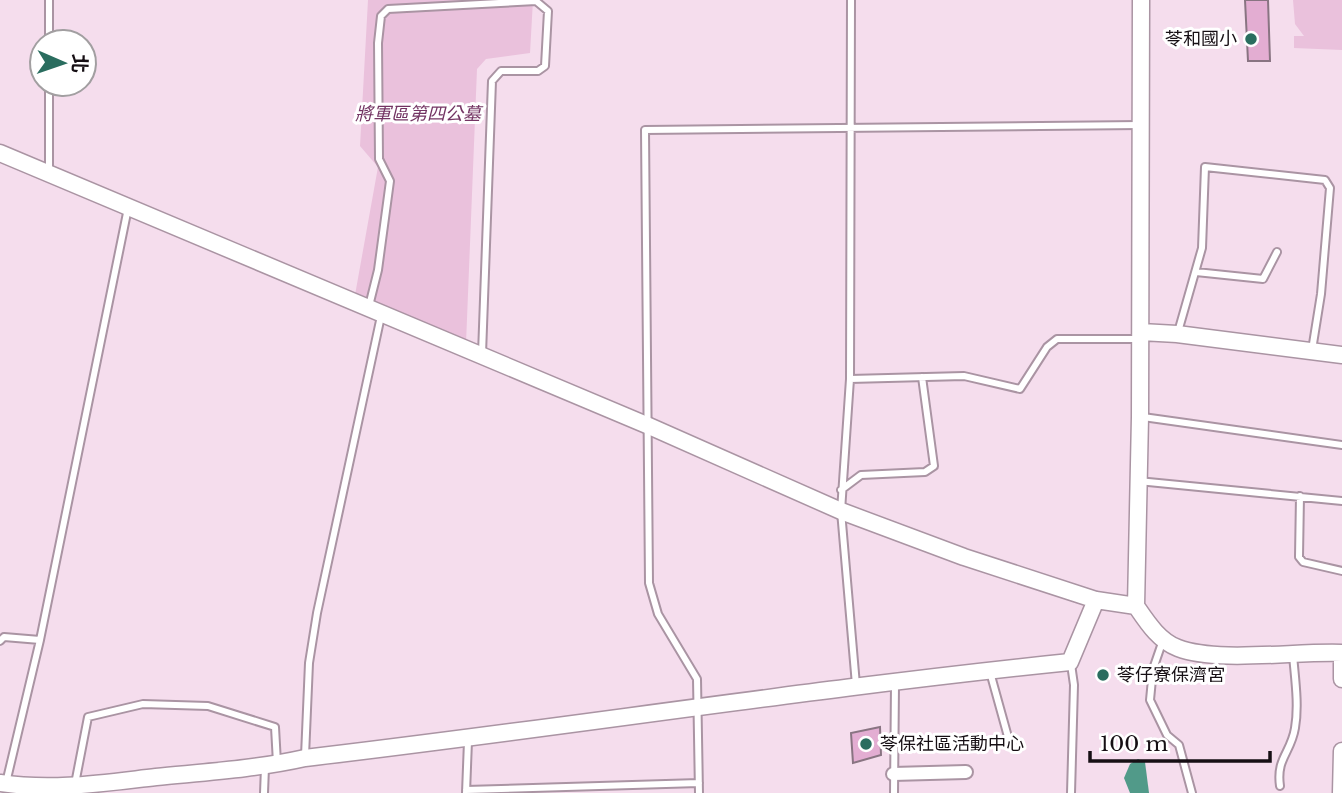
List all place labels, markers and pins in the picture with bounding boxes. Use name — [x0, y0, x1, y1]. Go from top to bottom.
place label: 苓和國小 — [1165, 28, 1237, 50]
marker: 苓和國小 — [1243, 31, 1259, 47]
place label: 苓仔寮保濟宮 — [1117, 664, 1225, 686]
marker: 苓仔寮保濟宮 — [1095, 667, 1111, 683]
place label: 苓保社區活動中心 — [880, 733, 1024, 755]
marker: 苓保社區活動中心 — [858, 736, 874, 752]

